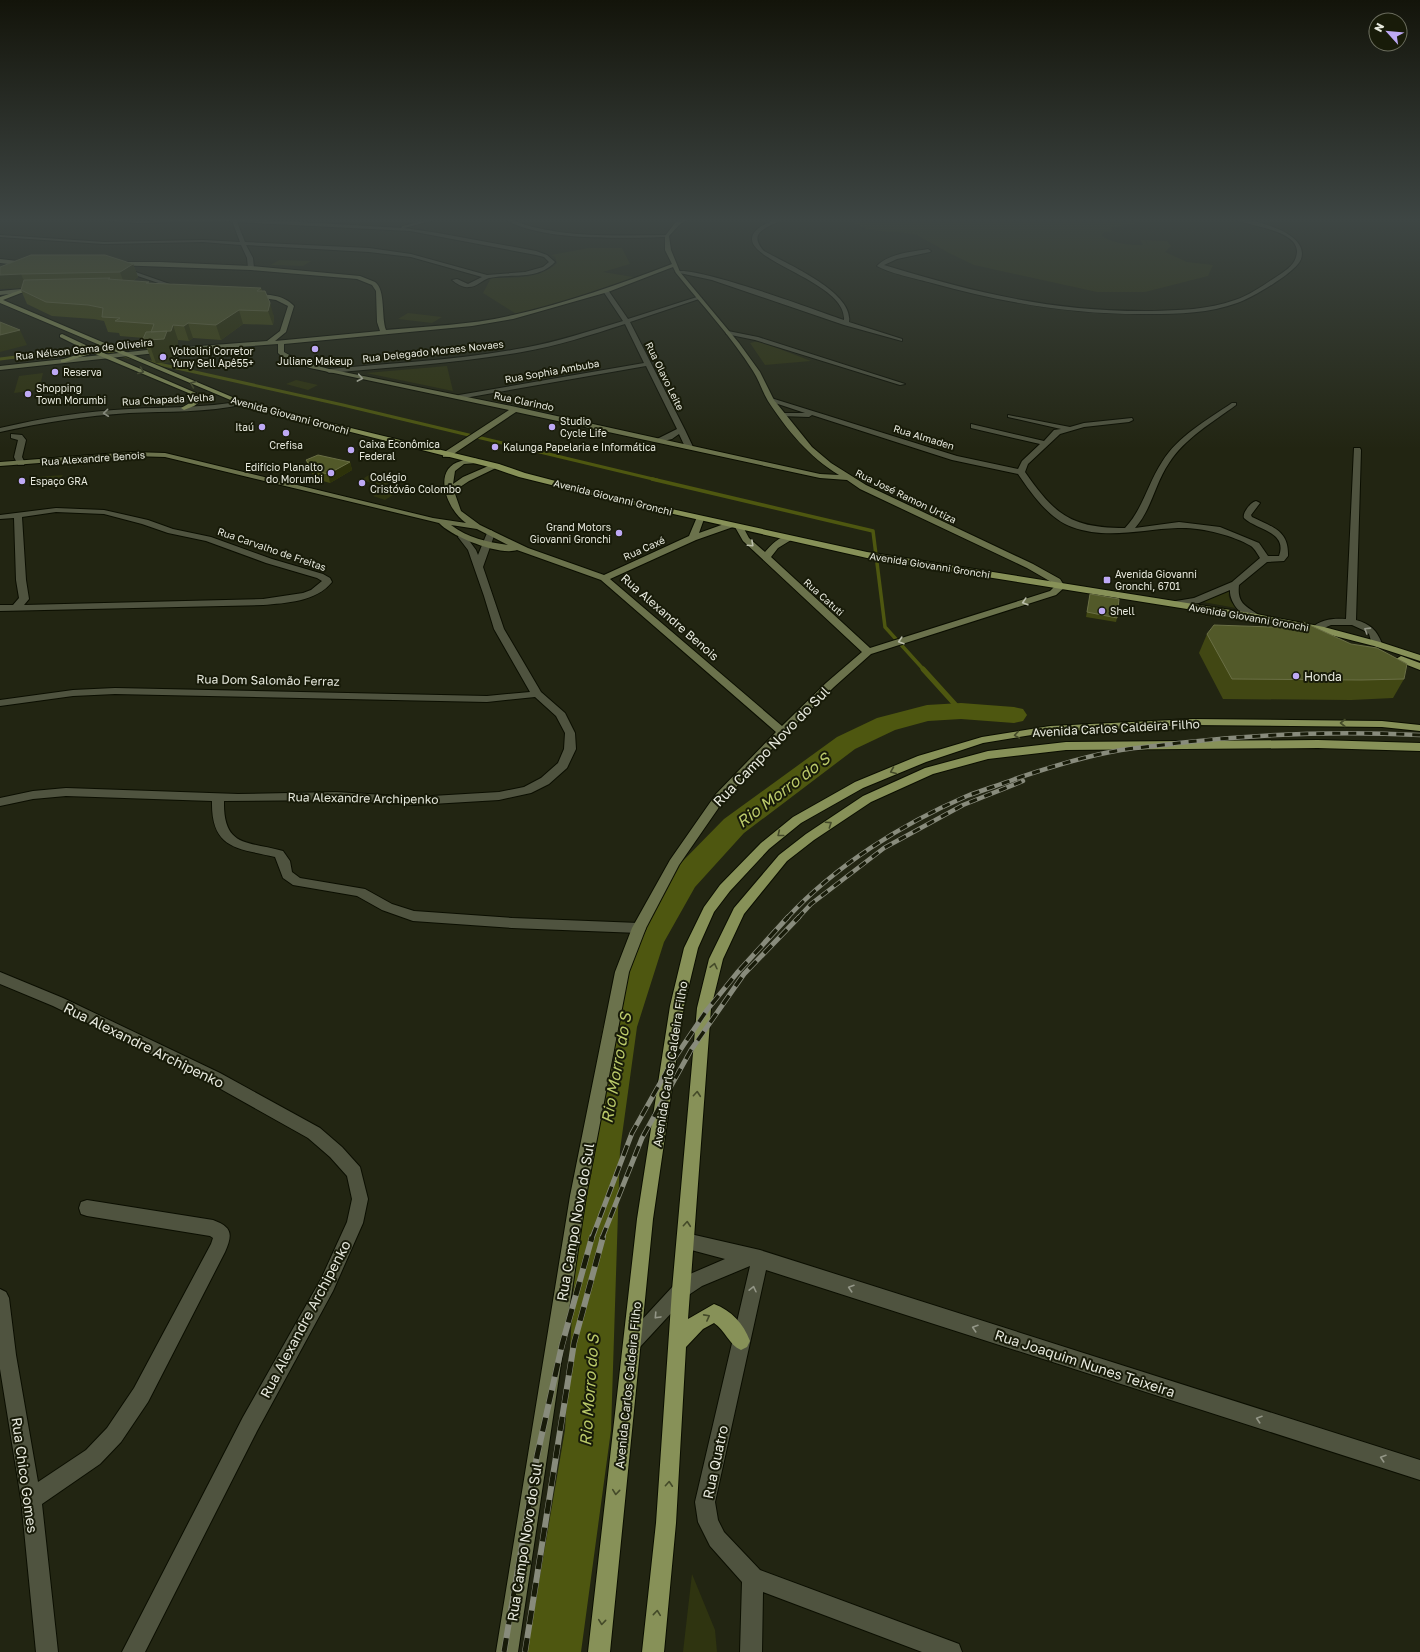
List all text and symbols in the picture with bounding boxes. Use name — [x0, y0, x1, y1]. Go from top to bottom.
north arrow — [1368, 12, 1408, 52]
text: N — [1371, 21, 1386, 34]
street label: Rua Nélson Gama de Oliveira — [15, 336, 153, 362]
street label: Rua Delegado Moraes Novaes — [362, 338, 504, 364]
street label: Rua Olavo Leite — [643, 340, 687, 412]
marker: Juliane Makeup — [310, 344, 320, 354]
place label: Voltolini Corretor Yuny Sell Apê55+ — [171, 345, 254, 369]
marker: Voltolini Corretor Yuny Sell Apê55+ — [158, 352, 168, 362]
place label: Juliane Makeup — [277, 355, 353, 367]
street label: Rua Sophia Ambuba — [504, 357, 600, 385]
place label: Reserva — [63, 366, 102, 378]
one-way arrow — [136, 366, 144, 374]
marker: Reserva — [50, 367, 60, 377]
one-way arrow — [357, 373, 363, 382]
one-way arrow — [190, 381, 198, 389]
place label: Shopping Town Morumbi — [36, 382, 106, 406]
marker: Shopping Town Morumbi — [23, 389, 33, 399]
street label: Rua Clarindo — [493, 389, 555, 413]
street label: Rua Chapada Velha — [122, 391, 214, 407]
street label: Avenida Giovanni Gronchi — [230, 393, 350, 437]
one-way arrow — [103, 408, 109, 417]
place label: Studio Cycle Life — [560, 415, 607, 439]
place label: Itaú — [235, 421, 254, 433]
marker: Itaú — [257, 422, 267, 432]
marker: Studio Cycle Life — [547, 422, 557, 432]
street label: Rua Almaden — [892, 422, 956, 452]
marker: Crefisa — [281, 428, 291, 438]
place label: Caixa Econômica Federal — [359, 438, 440, 462]
place label: Crefisa — [269, 439, 303, 451]
place label: Kalunga Papelaria e Informática — [503, 441, 656, 453]
marker: Kalunga Papelaria e Informática — [490, 442, 500, 452]
marker: Caixa Econômica Federal — [346, 445, 356, 455]
street label: Rua Alexandre Benois — [41, 448, 145, 468]
place label: Edifício Planalto do Morumbi — [245, 461, 323, 485]
street label: Rua José Ramon Urtiza — [854, 466, 958, 526]
marker: Edifício Planalto do Morumbi — [326, 468, 336, 478]
place label: Colégio Cristóvão Colombo — [370, 471, 461, 495]
place label: Espaço GRA — [30, 475, 88, 487]
marker: Espaço GRA — [17, 476, 27, 486]
street label: Avenida Giovanni Gronchi — [553, 476, 673, 518]
marker: Colégio Cristóvão Colombo — [357, 478, 367, 488]
place label: Grand Motors Giovanni Gronchi — [530, 521, 611, 545]
street label: Rua Carvalho de Freitas — [216, 525, 328, 573]
marker: Grand Motors Giovanni Gronchi — [614, 528, 624, 538]
street label: Rua Caxé — [621, 533, 667, 563]
one-way arrow — [746, 539, 754, 546]
street label: Avenida Giovanni Gronchi — [869, 550, 991, 580]
place label: Avenida Giovanni Gronchi, 6701 — [1115, 568, 1197, 592]
street label: Rua Alexandre Benois — [618, 570, 722, 664]
marker: Avenida Giovanni Gronchi, 6701 — [1102, 575, 1112, 585]
street label: Rua Catuti — [801, 576, 847, 618]
one-way arrow — [1022, 597, 1029, 606]
street label: Avenida Giovanni Gronchi — [1188, 601, 1310, 633]
place label: Shell — [1110, 605, 1135, 617]
marker: Shell — [1097, 606, 1107, 616]
one-way arrow — [1364, 627, 1371, 634]
one-way arrow — [898, 636, 905, 645]
place label: Honda — [1304, 669, 1342, 684]
street label: Rua Dom Salomão Ferraz — [196, 671, 340, 689]
marker: Honda — [1291, 671, 1301, 681]
street label: Rua Campo Novo do Sul — [709, 683, 833, 809]
street label: Avenida Carlos Caldeira Filho — [1032, 716, 1200, 740]
one-way arrow — [1340, 719, 1346, 727]
one-way arrow — [1014, 730, 1020, 738]
water label: Rio Morro do S — [732, 747, 835, 832]
one-way arrow — [889, 766, 897, 774]
street label: Rua Alexandre Archipenko — [287, 789, 439, 807]
one-way arrow — [825, 822, 832, 829]
one-way arrow — [777, 830, 785, 837]
one-way arrow — [710, 962, 718, 969]
street label: Avenida Carlos Caldeira Filho — [649, 980, 691, 1148]
street label: Rua Alexandre Archipenko — [61, 999, 227, 1091]
water label: Rio Morro do S — [596, 1010, 636, 1125]
one-way arrow — [693, 1091, 702, 1097]
street label: Rua Campo Novo do Sul — [553, 1142, 597, 1302]
one-way arrow — [683, 1221, 692, 1227]
street label: Rua Alexandre Archipenko — [256, 1237, 354, 1401]
one-way arrow — [848, 1284, 855, 1293]
one-way arrow — [748, 1286, 756, 1293]
street label: Avenida Carlos Caldeira Filho — [612, 1301, 644, 1469]
one-way arrow — [654, 1311, 662, 1319]
one-way arrow — [703, 1315, 710, 1322]
one-way arrow — [972, 1324, 979, 1333]
street label: Rua Joaquim Nunes Teixeira — [993, 1326, 1177, 1400]
water label: Rio Morro do S — [575, 1332, 603, 1446]
one-way arrow — [1256, 1415, 1263, 1423]
street label: Rua Chico Gomes — [8, 1416, 42, 1534]
street label: Rua Quatro — [699, 1424, 731, 1500]
one-way arrow — [1380, 1454, 1387, 1463]
street label: Rua Campo Novo do Sul — [503, 1462, 545, 1622]
one-way arrow — [664, 1481, 673, 1487]
one-way arrow — [612, 1489, 621, 1495]
one-way arrow — [653, 1610, 662, 1616]
one-way arrow — [598, 1619, 607, 1625]

